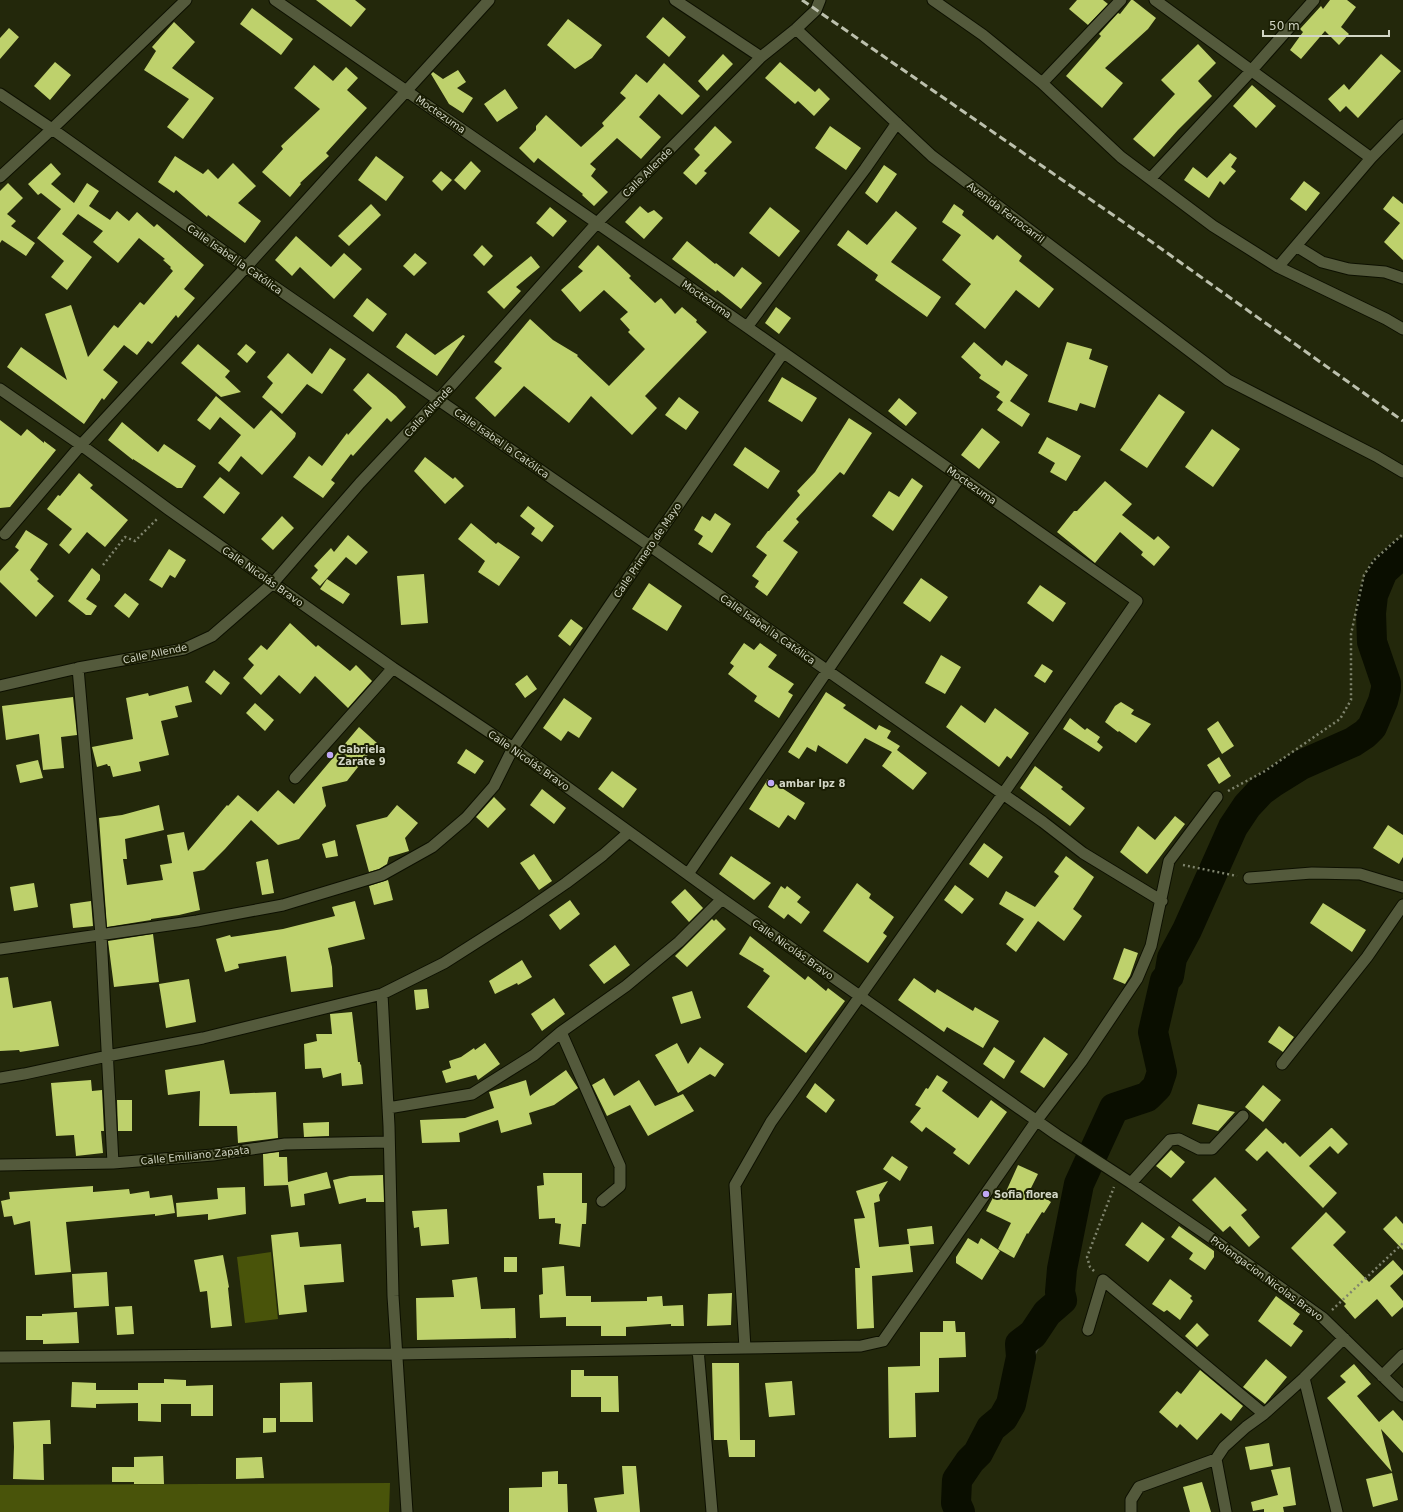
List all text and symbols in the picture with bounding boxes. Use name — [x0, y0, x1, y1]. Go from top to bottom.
scale bar — [1263, 12, 1389, 38]
text: 50 m — [1269, 19, 1300, 33]
street label: Moctezuma — [414, 93, 468, 135]
street label: Calle Allende — [620, 145, 674, 199]
street label: Avenida Ferrocarril — [965, 180, 1046, 245]
street label: Calle Isabel la Católica — [185, 222, 284, 296]
street label: Moctezuma — [680, 278, 734, 320]
street label: Calle Allende — [402, 384, 455, 439]
street label: Calle Isabel la Católica — [452, 406, 551, 480]
street label: Moctezuma — [945, 464, 999, 506]
street label: Calle Primero de Mayo — [611, 501, 683, 600]
street label: Calle Nicolás Bravo — [220, 544, 305, 609]
street label: Calle Isabel la Católica — [718, 592, 817, 666]
street label: Calle Allende — [122, 641, 188, 666]
street label: Calle Nicolás Bravo — [486, 728, 571, 793]
place label: Gabriela Zarate 9 — [338, 744, 386, 767]
marker: Gabriela Zarate 9 — [325, 750, 335, 760]
marker: ambar lpz 8 — [766, 778, 776, 788]
place label: ambar lpz 8 — [779, 778, 845, 789]
street label: Calle Nicolás Bravo — [750, 917, 835, 982]
street label: Calle Emiliano Zapata — [140, 1144, 250, 1167]
marker: Sofia florea — [981, 1189, 991, 1199]
place label: Sofia florea — [994, 1189, 1058, 1200]
street label: Prolongacion Nicolas Bravo — [1209, 1234, 1325, 1323]

